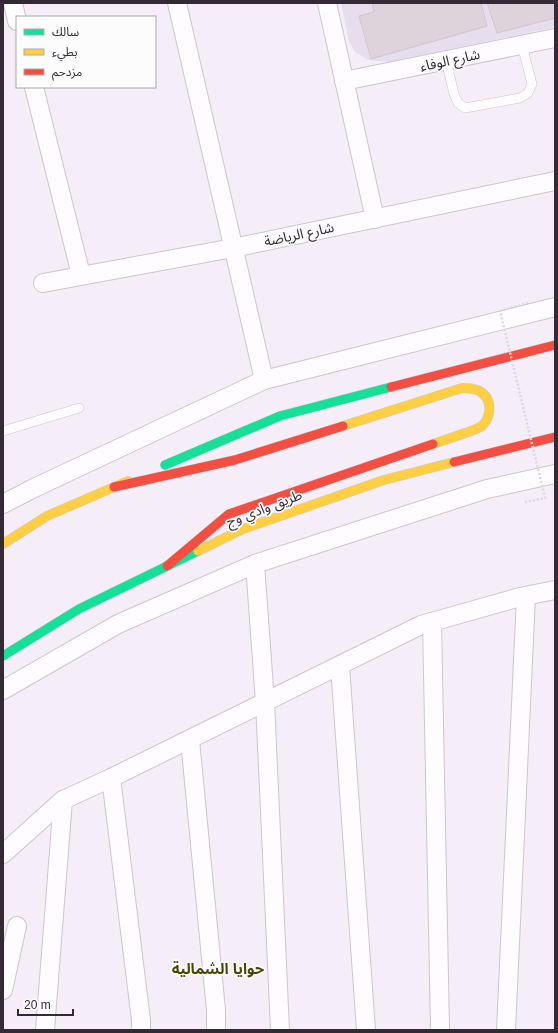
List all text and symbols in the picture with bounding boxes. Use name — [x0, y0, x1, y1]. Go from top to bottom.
legend — [16, 16, 156, 88]
text: سالك — [52, 25, 79, 39]
text: بطيء — [52, 45, 78, 62]
street label: شارع الوفاء — [419, 46, 482, 77]
text: مزدحم — [52, 65, 82, 81]
street label: شارع الرياضة — [263, 219, 336, 252]
street label: طريق وادي وج — [224, 486, 305, 533]
district label: حوايا الشمالية — [172, 960, 265, 978]
scale bar — [18, 991, 73, 1017]
text: 20 m — [24, 998, 51, 1012]

